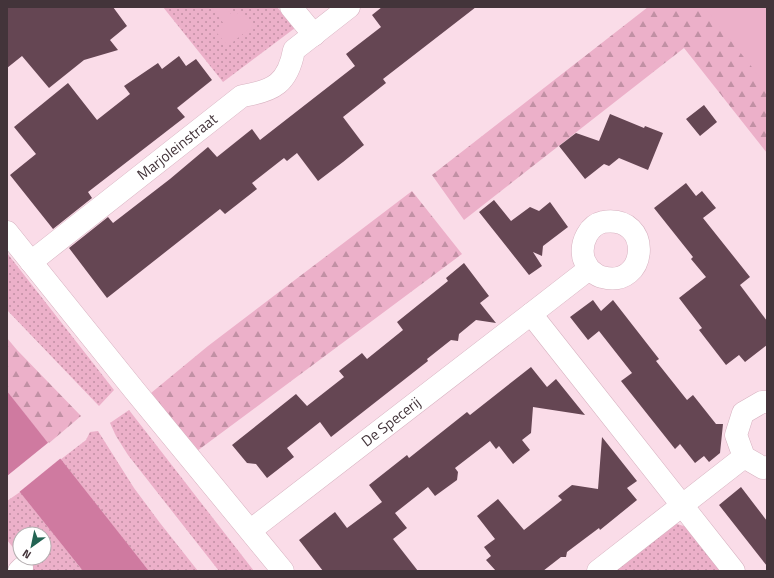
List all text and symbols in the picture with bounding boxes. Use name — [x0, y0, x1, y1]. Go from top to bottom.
street label: Marjoleinstraat — [132, 107, 223, 186]
street label: De Specerij — [356, 391, 426, 452]
north arrow — [12, 526, 52, 566]
text: N — [19, 546, 34, 563]

